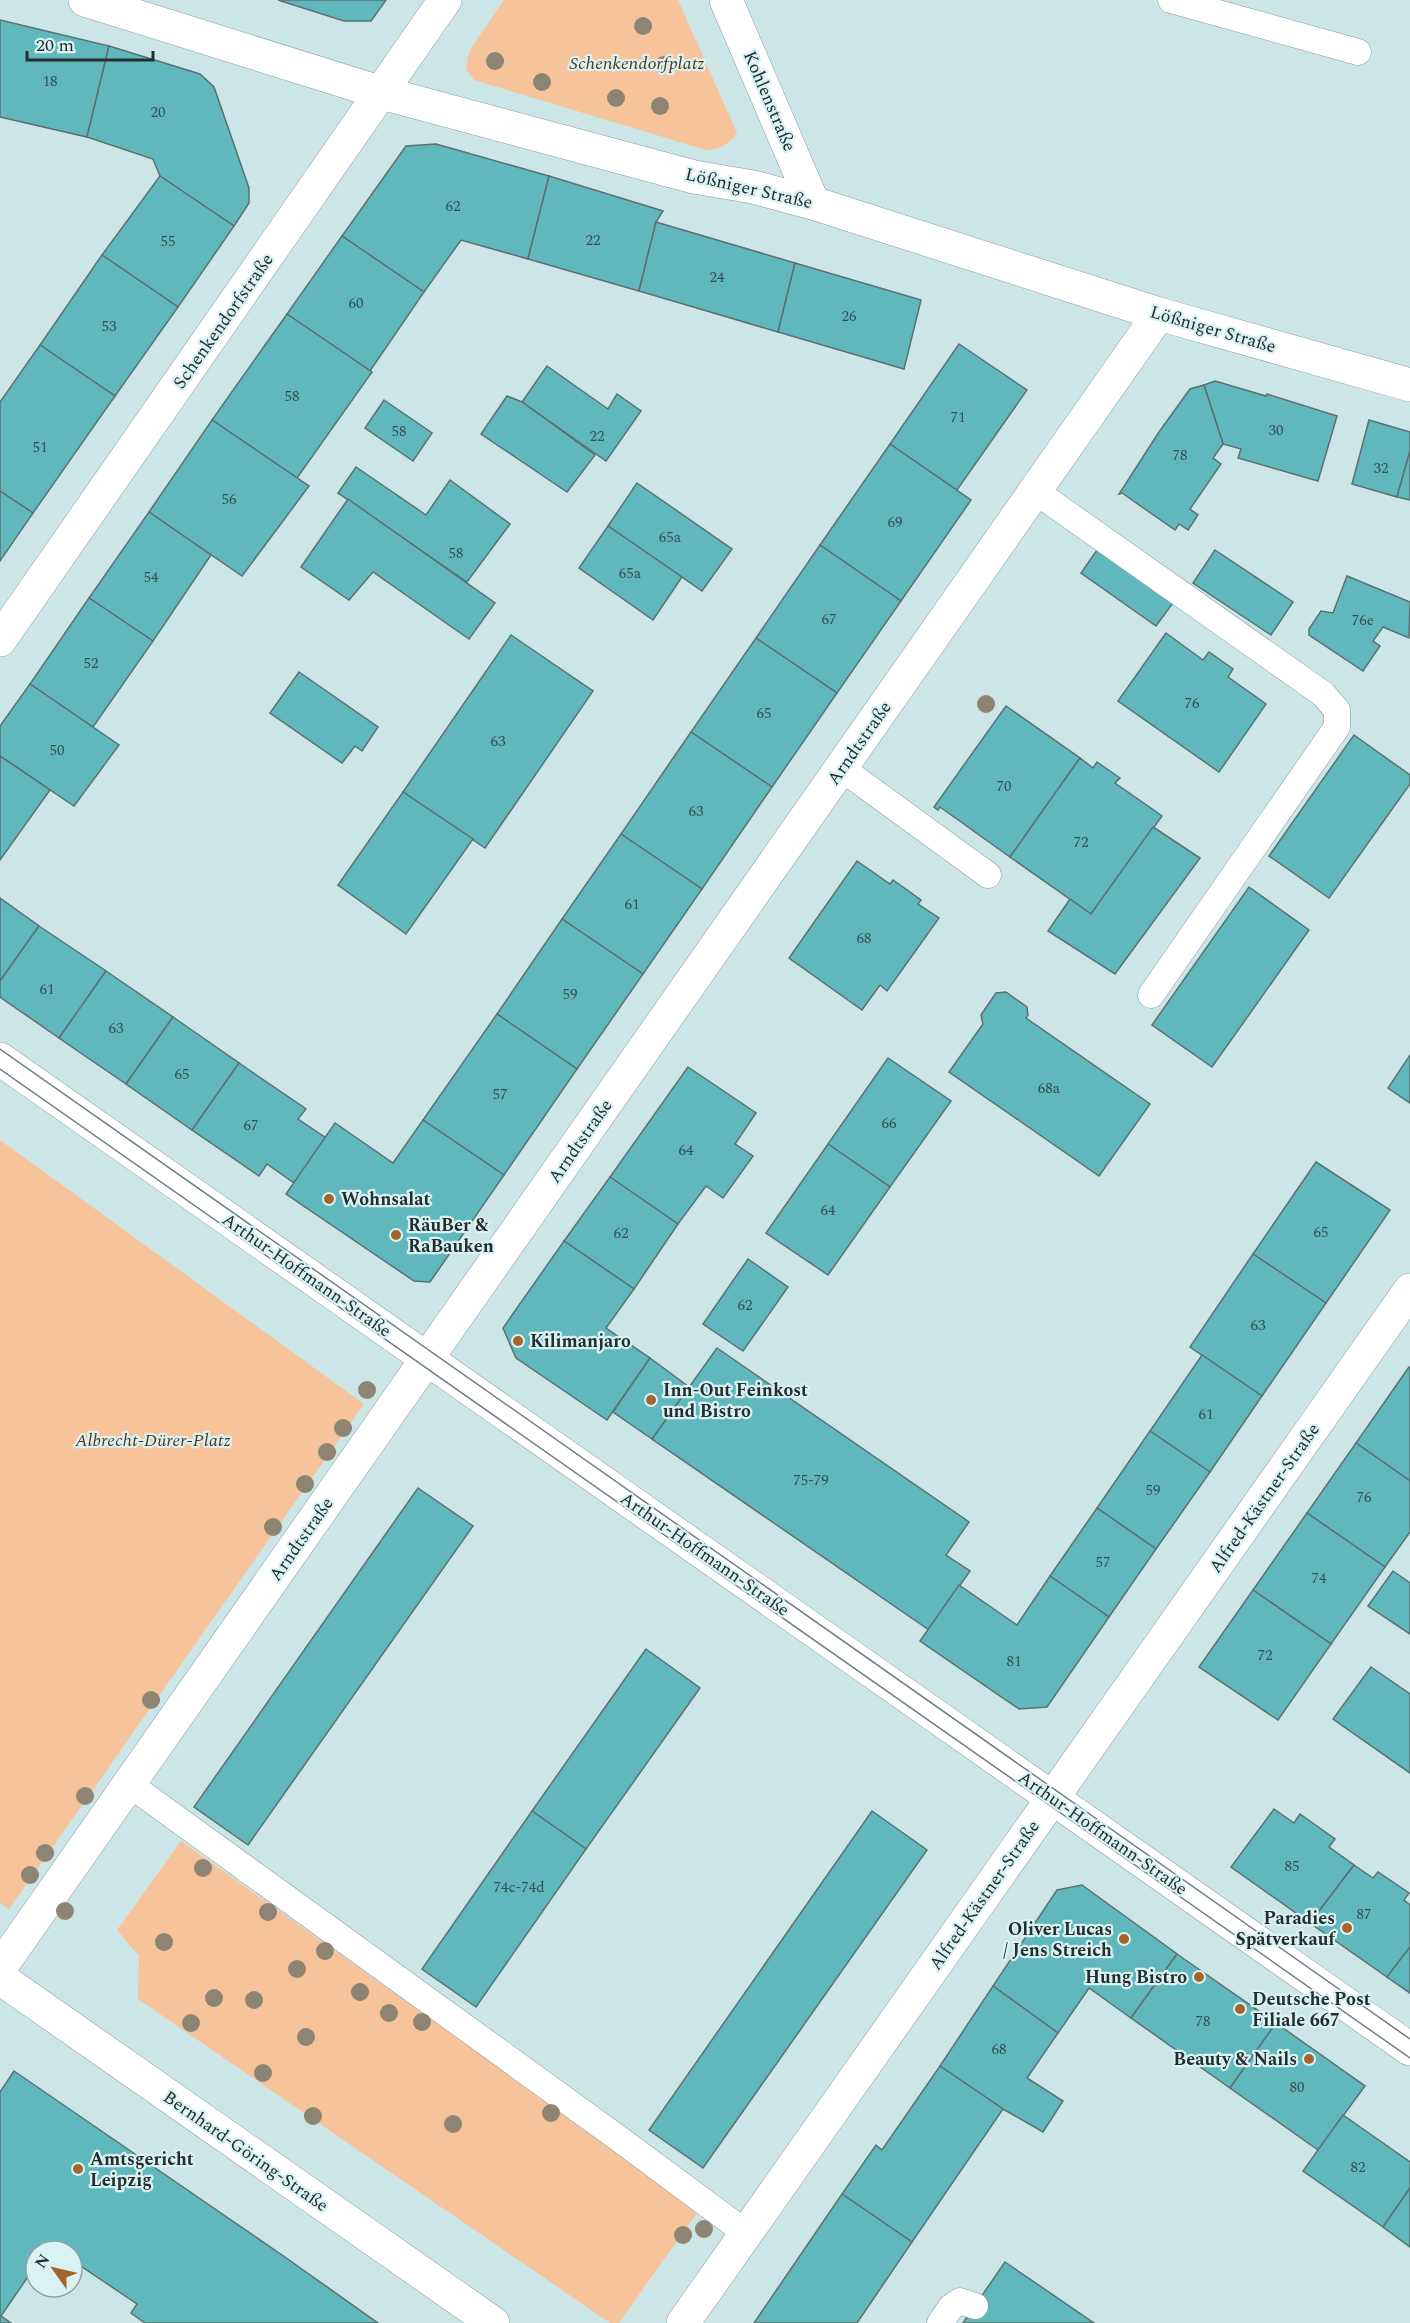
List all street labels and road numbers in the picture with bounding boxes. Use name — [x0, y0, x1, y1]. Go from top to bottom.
street label: Kohlenstraße — [736, 47, 803, 156]
street label: Lößniger Straße — [683, 161, 815, 216]
street label: Schenkendorfstraße — [166, 248, 280, 395]
street label: Lößniger Straße — [1147, 299, 1279, 360]
street label: Arndtstraße — [820, 696, 898, 791]
street label: Arndtstraße — [541, 1094, 619, 1189]
street label: Arthur-Hoffmann-Straße — [216, 1206, 397, 1344]
street label: Alfred-Kästner-Straße — [1202, 1418, 1326, 1579]
street label: Arthur-Hoffmann-Straße — [614, 1485, 795, 1623]
street label: Arndtstraße — [262, 1492, 340, 1587]
street label: Arthur-Hoffmann-Straße — [1012, 1764, 1193, 1902]
street label: Alfred-Kästner-Straße — [922, 1815, 1046, 1976]
street label: Bernhard-Göring-Straße — [157, 2084, 334, 2219]

